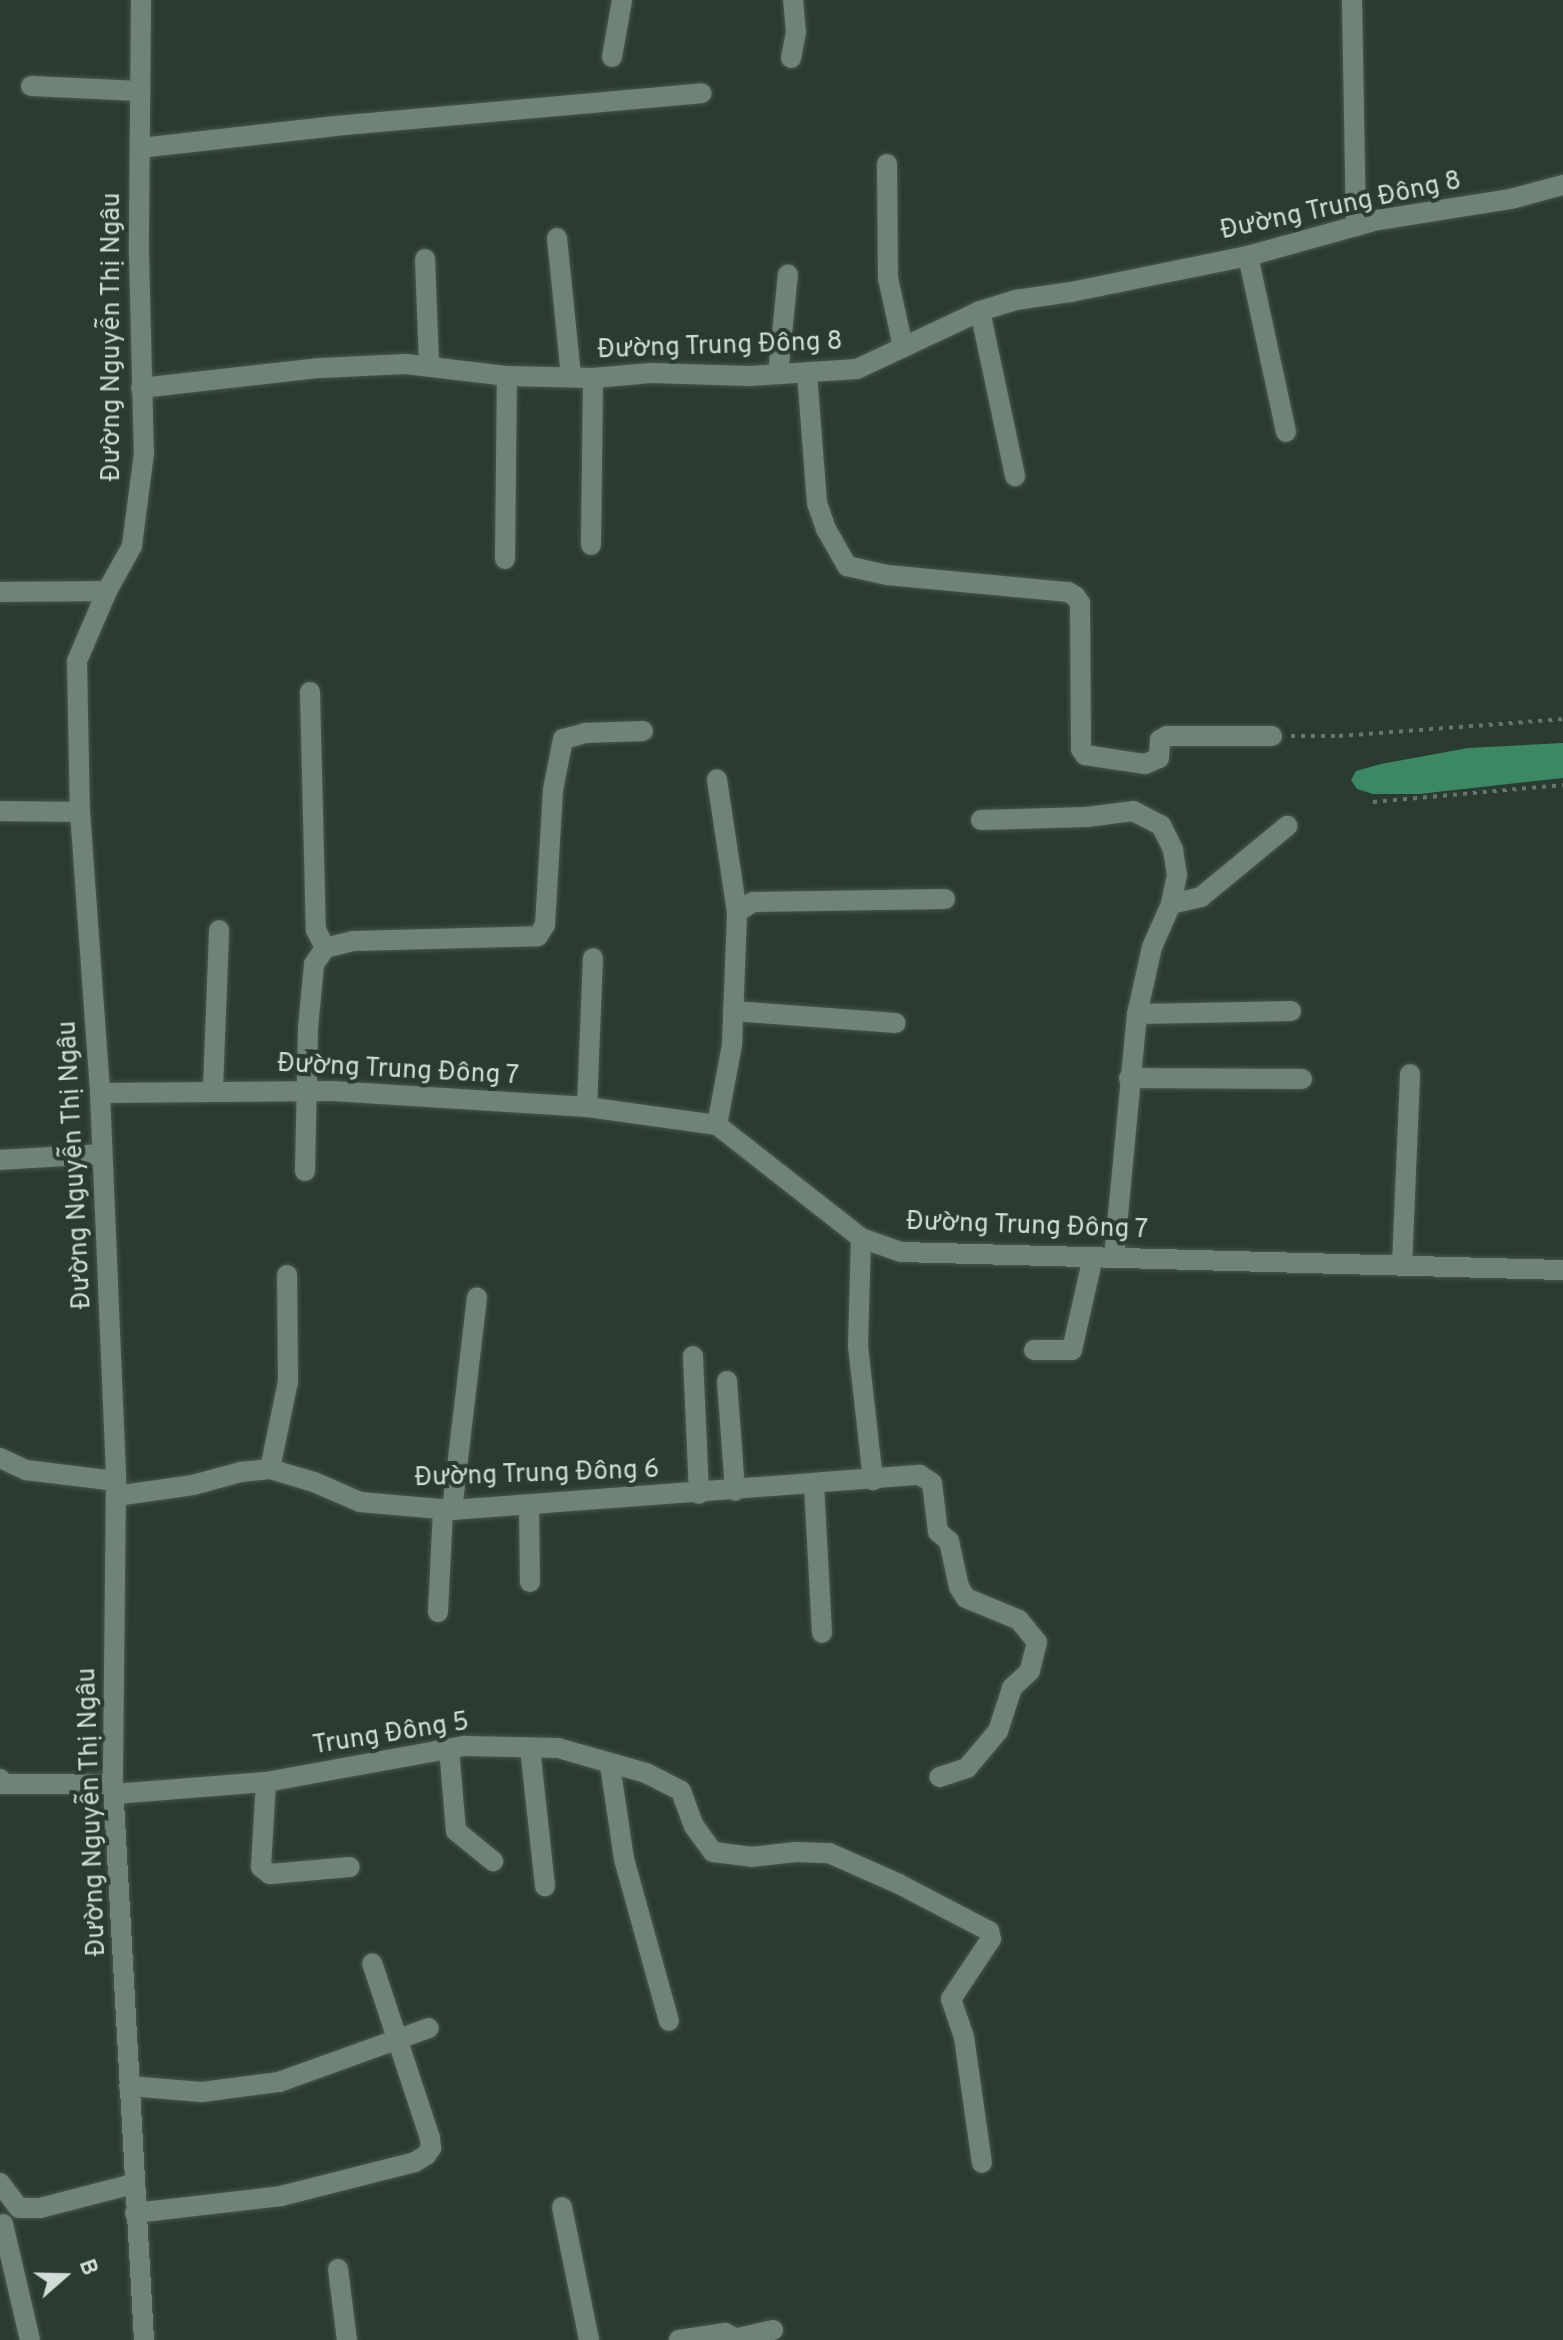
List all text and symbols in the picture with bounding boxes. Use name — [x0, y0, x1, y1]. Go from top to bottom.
street label: Đường Trung Đông 8 — [1217, 166, 1465, 248]
street label: Đường Nguyễn Thị Ngâu — [97, 192, 129, 482]
street label: Đường Trung Đông 8 — [596, 327, 844, 367]
street label: Đường Nguyễn Thị Ngâu — [53, 1019, 99, 1311]
street label: Đường Trung Đông 7 — [275, 1049, 521, 1093]
street label: Đường Trung Đông 7 — [904, 1207, 1150, 1247]
street label: Đường Trung Đông 6 — [413, 1455, 661, 1495]
street label: Đường Nguyễn Thị Ngâu — [72, 1667, 114, 1957]
street label: Trung Đông 5 — [311, 1707, 471, 1763]
north arrow — [24, 2236, 104, 2316]
text: B — [72, 2256, 102, 2279]

